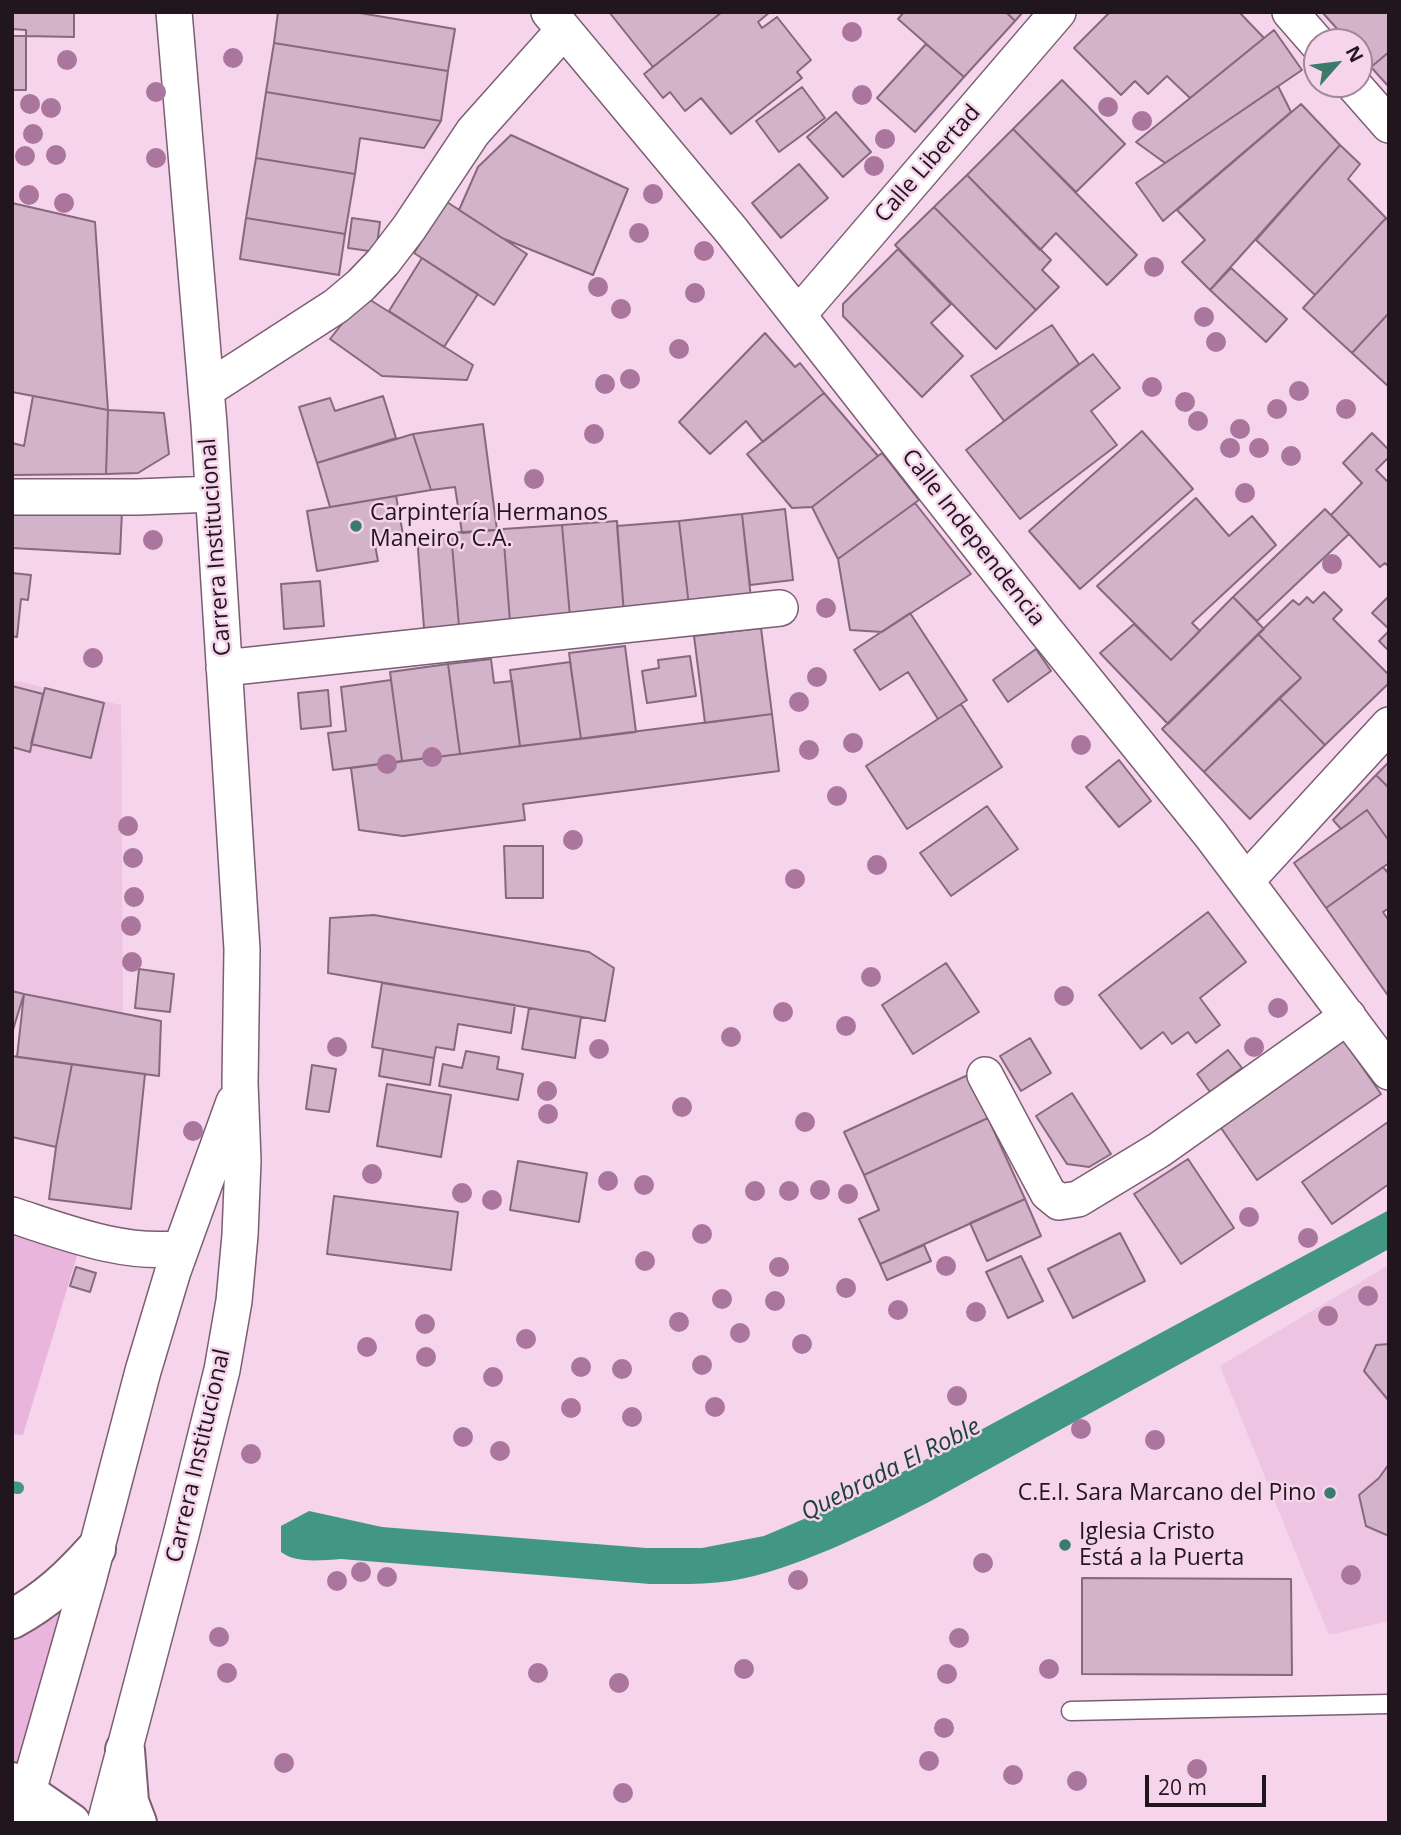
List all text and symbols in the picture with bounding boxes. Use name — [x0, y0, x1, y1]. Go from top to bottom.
north arrow — [1303, 28, 1373, 98]
text: N — [1340, 41, 1370, 67]
street label: Calle Libertad — [869, 99, 987, 229]
street label: Carrera Institucional — [195, 437, 237, 657]
street label: Calle Independencia — [895, 444, 1051, 632]
place label: Carpintería Hermanos Maneiro, C.A. — [370, 499, 608, 553]
marker: Carpintería Hermanos Maneiro, C.A. — [348, 518, 364, 534]
street label: Carrera Institucional — [161, 1347, 237, 1565]
water label: Quebrada El Roble — [796, 1412, 986, 1528]
place label: C.E.I. Sara Marcano del Pino — [1018, 1479, 1316, 1507]
marker: C.E.I. Sara Marcano del Pino — [1322, 1485, 1338, 1501]
place label: Iglesia Cristo Está a la Puerta — [1079, 1518, 1244, 1572]
marker: Iglesia Cristo Está a la Puerta — [1057, 1537, 1073, 1553]
scale bar — [1149, 1762, 1270, 1806]
text: 20 m — [1158, 1773, 1207, 1801]

